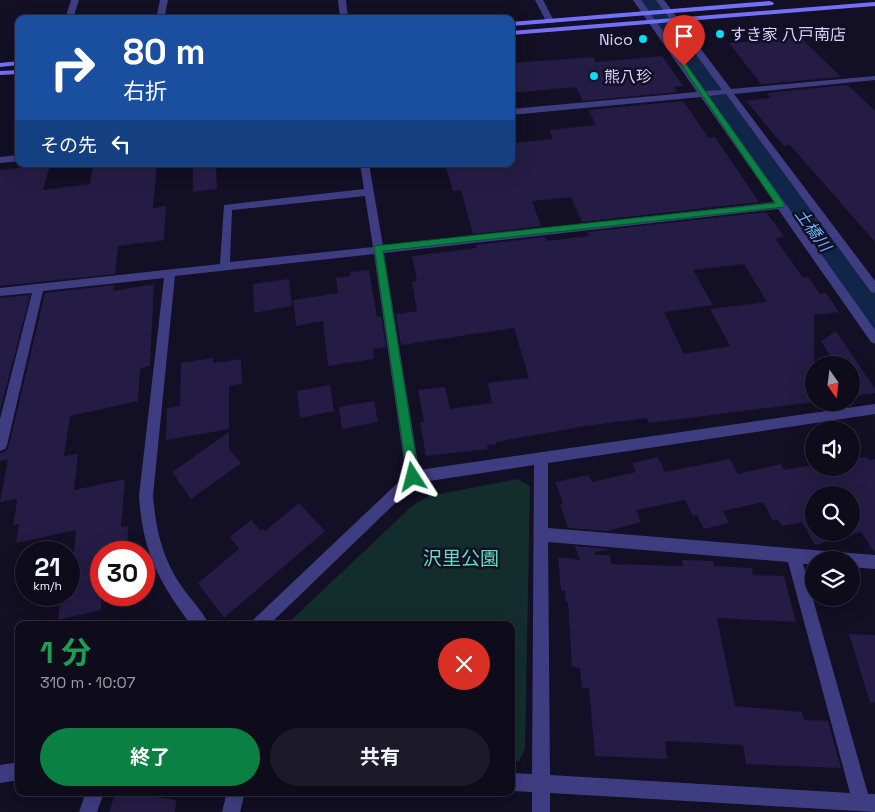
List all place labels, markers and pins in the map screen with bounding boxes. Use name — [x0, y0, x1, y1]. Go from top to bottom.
pin — [663, 15, 705, 66]
place label: すき家 八戸南店 — [730, 24, 846, 45]
marker: すき家 八戸南店 — [714, 28, 726, 40]
place label: Nico — [599, 29, 633, 50]
marker: Nico — [637, 33, 649, 45]
place label: 熊八珍 — [604, 66, 652, 87]
marker: 熊八珍 — [588, 70, 600, 82]

